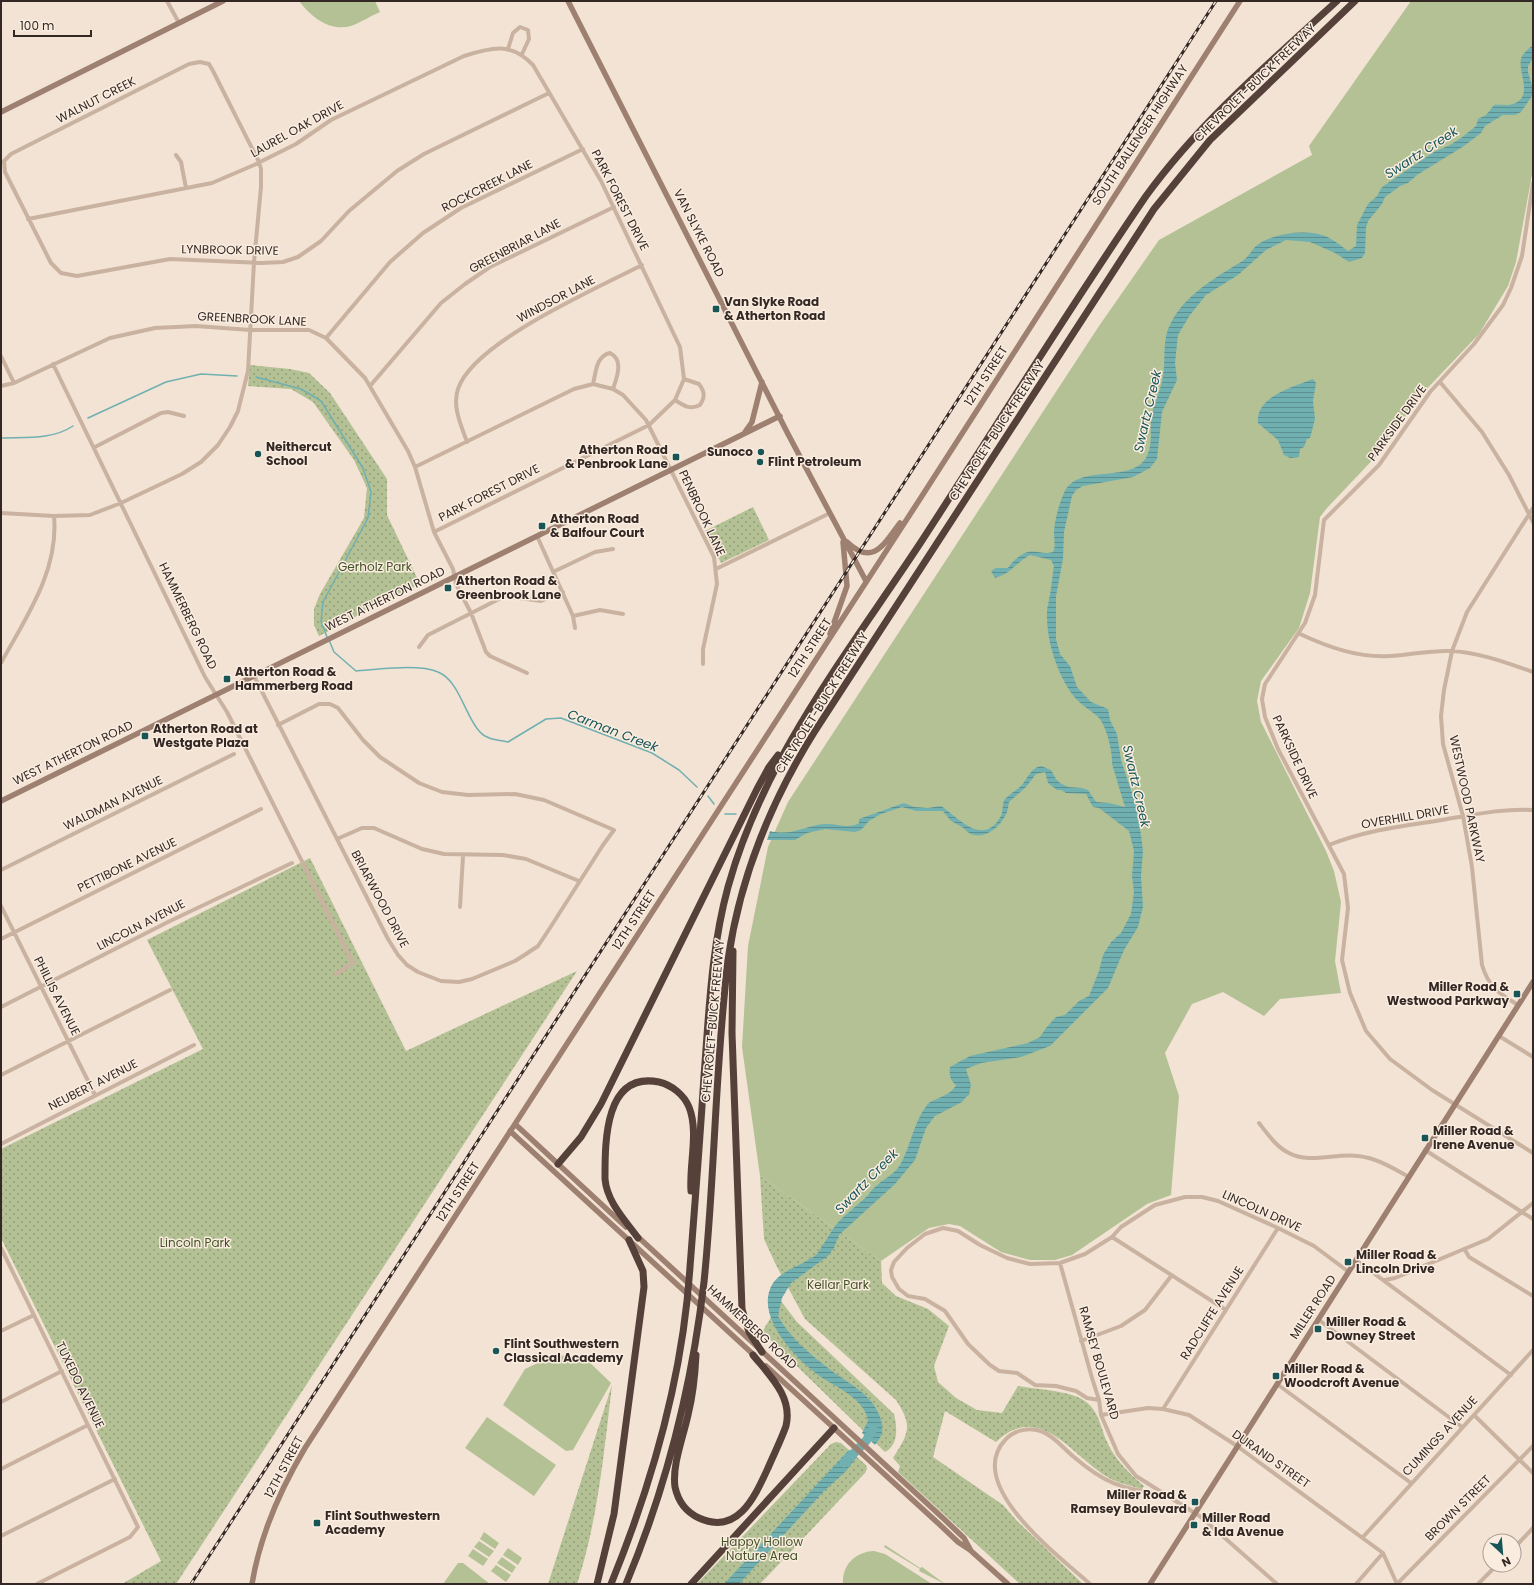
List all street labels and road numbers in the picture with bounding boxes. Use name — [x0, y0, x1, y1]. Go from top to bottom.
street label: CHEVROLET-BUICK FREEWAY — [1190, 20, 1319, 146]
street label: SOUTH BALLENGER HIGHWAY — [1088, 61, 1192, 208]
street label: WALNUT CREEK — [53, 72, 139, 127]
street label: LAUREL OAK DRIVE — [247, 96, 346, 161]
street label: PARK FOREST DRIVE — [588, 146, 653, 253]
street label: ROCKCREEK LANE — [438, 155, 535, 216]
street label: VAN SLYKE ROAD — [670, 186, 729, 280]
street label: GREENBRIAR LANE — [466, 214, 564, 277]
street label: LYNBROOK DRIVE — [181, 240, 279, 259]
street label: WINDSOR LANE — [514, 271, 598, 326]
street label: GREENBROOK LANE — [197, 307, 307, 330]
street label: 12TH STREET — [960, 342, 1012, 409]
street label: CHEVROLET-BUICK FREEWAY — [945, 358, 1048, 504]
street label: PARKSIDE DRIVE — [1363, 381, 1430, 464]
street label: PARK FOREST DRIVE — [435, 460, 542, 525]
street label: PENBROOK LANE — [675, 467, 730, 559]
street label: HAMMERBERG ROAD — [155, 559, 222, 672]
street label: WEST ATHERTON ROAD — [322, 562, 448, 635]
street label: 12TH STREET — [784, 614, 836, 681]
street label: CHEVROLET-BUICK FREEWAY — [771, 629, 872, 777]
street label: PARKSIDE DRIVE — [1269, 712, 1322, 801]
street label: WEST ATHERTON ROAD — [10, 716, 136, 789]
street label: WESTWOOD PARKWAY — [1446, 734, 1489, 864]
street label: WALDMAN AVENUE — [60, 771, 165, 834]
street label: OVERHILL DRIVE — [1360, 800, 1450, 833]
street label: PETTIBONE AVENUE — [74, 833, 179, 896]
street label: BRIARWOOD DRIVE — [348, 847, 413, 951]
street label: 12TH STREET — [608, 886, 660, 953]
street label: LINCOLN AVENUE — [94, 895, 188, 954]
street label: CHEVROLET-BUICK FREEWAY — [697, 939, 728, 1103]
street label: PHILLIS AVENUE — [30, 953, 85, 1038]
street label: NEUBERT AVENUE — [45, 1055, 140, 1114]
street label: 12TH STREET — [432, 1158, 484, 1225]
street label: LINCOLN DRIVE — [1220, 1185, 1305, 1236]
street label: RADCLIFFE AVENUE — [1176, 1263, 1247, 1363]
street label: MILLER ROAD — [1285, 1271, 1340, 1342]
street label: HAMMERBERG ROAD — [704, 1280, 801, 1373]
street label: RAMSEY BOULEVARD — [1075, 1304, 1124, 1422]
street label: TUXEDO AVENUE — [52, 1339, 109, 1431]
street label: CUMINGS AVENUE — [1398, 1392, 1481, 1479]
street label: DURAND STREET — [1229, 1425, 1314, 1492]
street label: 12TH STREET — [260, 1432, 307, 1501]
street label: BROWN STREET — [1421, 1470, 1495, 1544]

